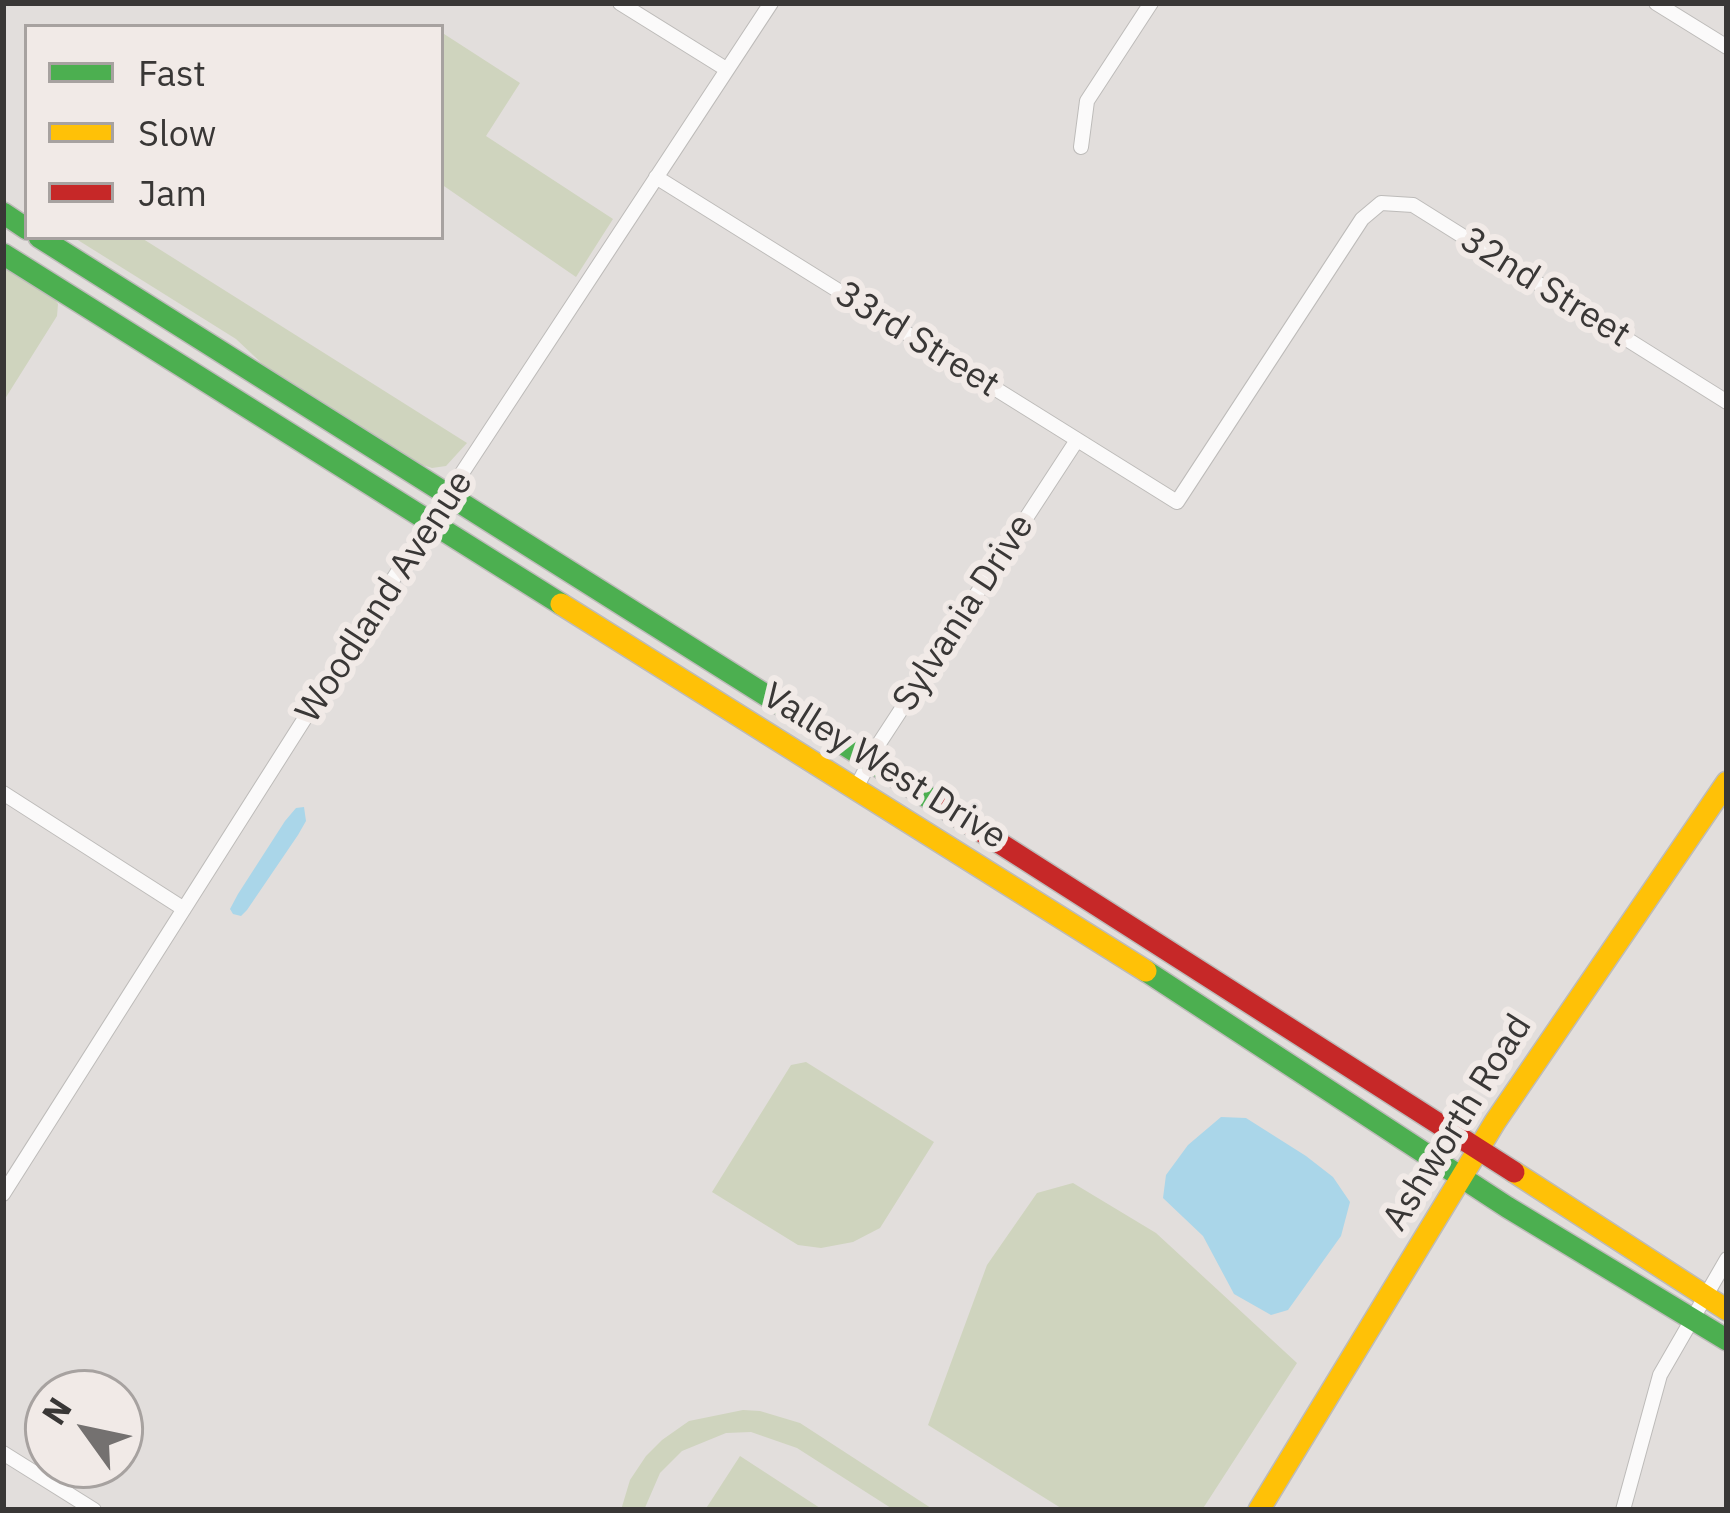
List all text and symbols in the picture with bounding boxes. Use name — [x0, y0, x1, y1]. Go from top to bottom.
legend — [24, 24, 444, 240]
text: Fast — [138, 49, 206, 96]
text: Slow — [138, 109, 216, 156]
text: Jam — [138, 169, 207, 216]
street label: 32nd Street — [1452, 219, 1638, 357]
street label: 33rd Street — [827, 273, 1007, 407]
street label: Woodland Avenue — [287, 463, 483, 731]
street label: Sylvania Drive — [884, 507, 1044, 719]
street label: Valley West Drive — [754, 675, 1014, 859]
street label: Ashworth Road — [1374, 1007, 1542, 1239]
north arrow — [24, 1369, 144, 1489]
text: N — [31, 1389, 80, 1432]

